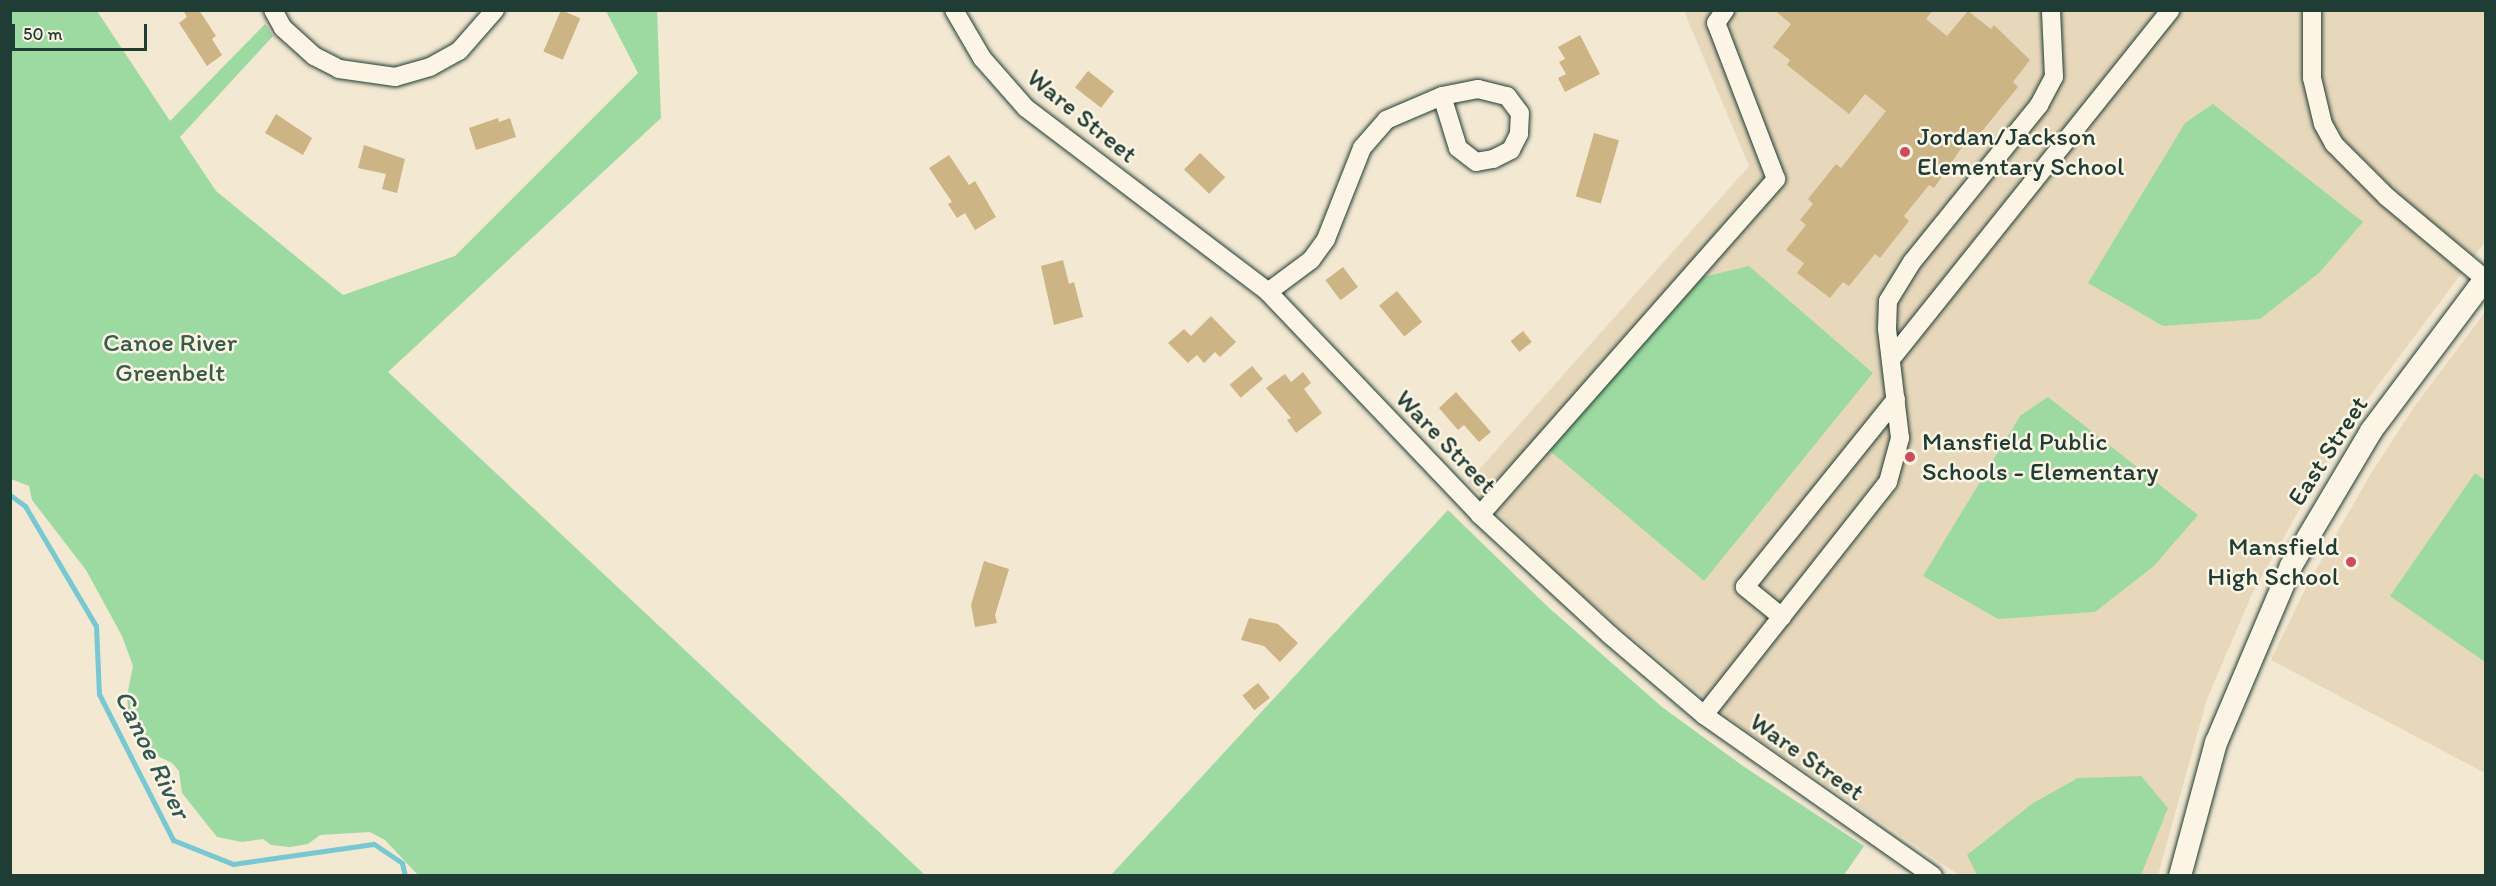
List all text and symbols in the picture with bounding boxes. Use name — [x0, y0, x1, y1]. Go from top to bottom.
scale bar — [15, 12, 150, 50]
text: 50 m — [23, 23, 63, 45]
street label: Ware Street — [1021, 62, 1143, 170]
place label: Jordan/Jackson Elementary School — [1917, 121, 2124, 182]
marker: Jordan/Jackson Elementary School — [1898, 145, 1912, 159]
park label: Canoe River Greenbelt — [103, 327, 237, 388]
street label: Ware Street — [1389, 384, 1503, 500]
street label: East Street — [2281, 391, 2375, 511]
place label: Mansfield Public Schools - Elementary — [1922, 426, 2157, 488]
marker: Mansfield Public Schools - Elementary — [1903, 450, 1917, 464]
place label: Mansfield High School — [2208, 531, 2339, 592]
marker: Mansfield High School — [2344, 555, 2358, 569]
water label: Canoe River — [108, 685, 198, 823]
street label: Ware Street — [1744, 706, 1870, 808]

